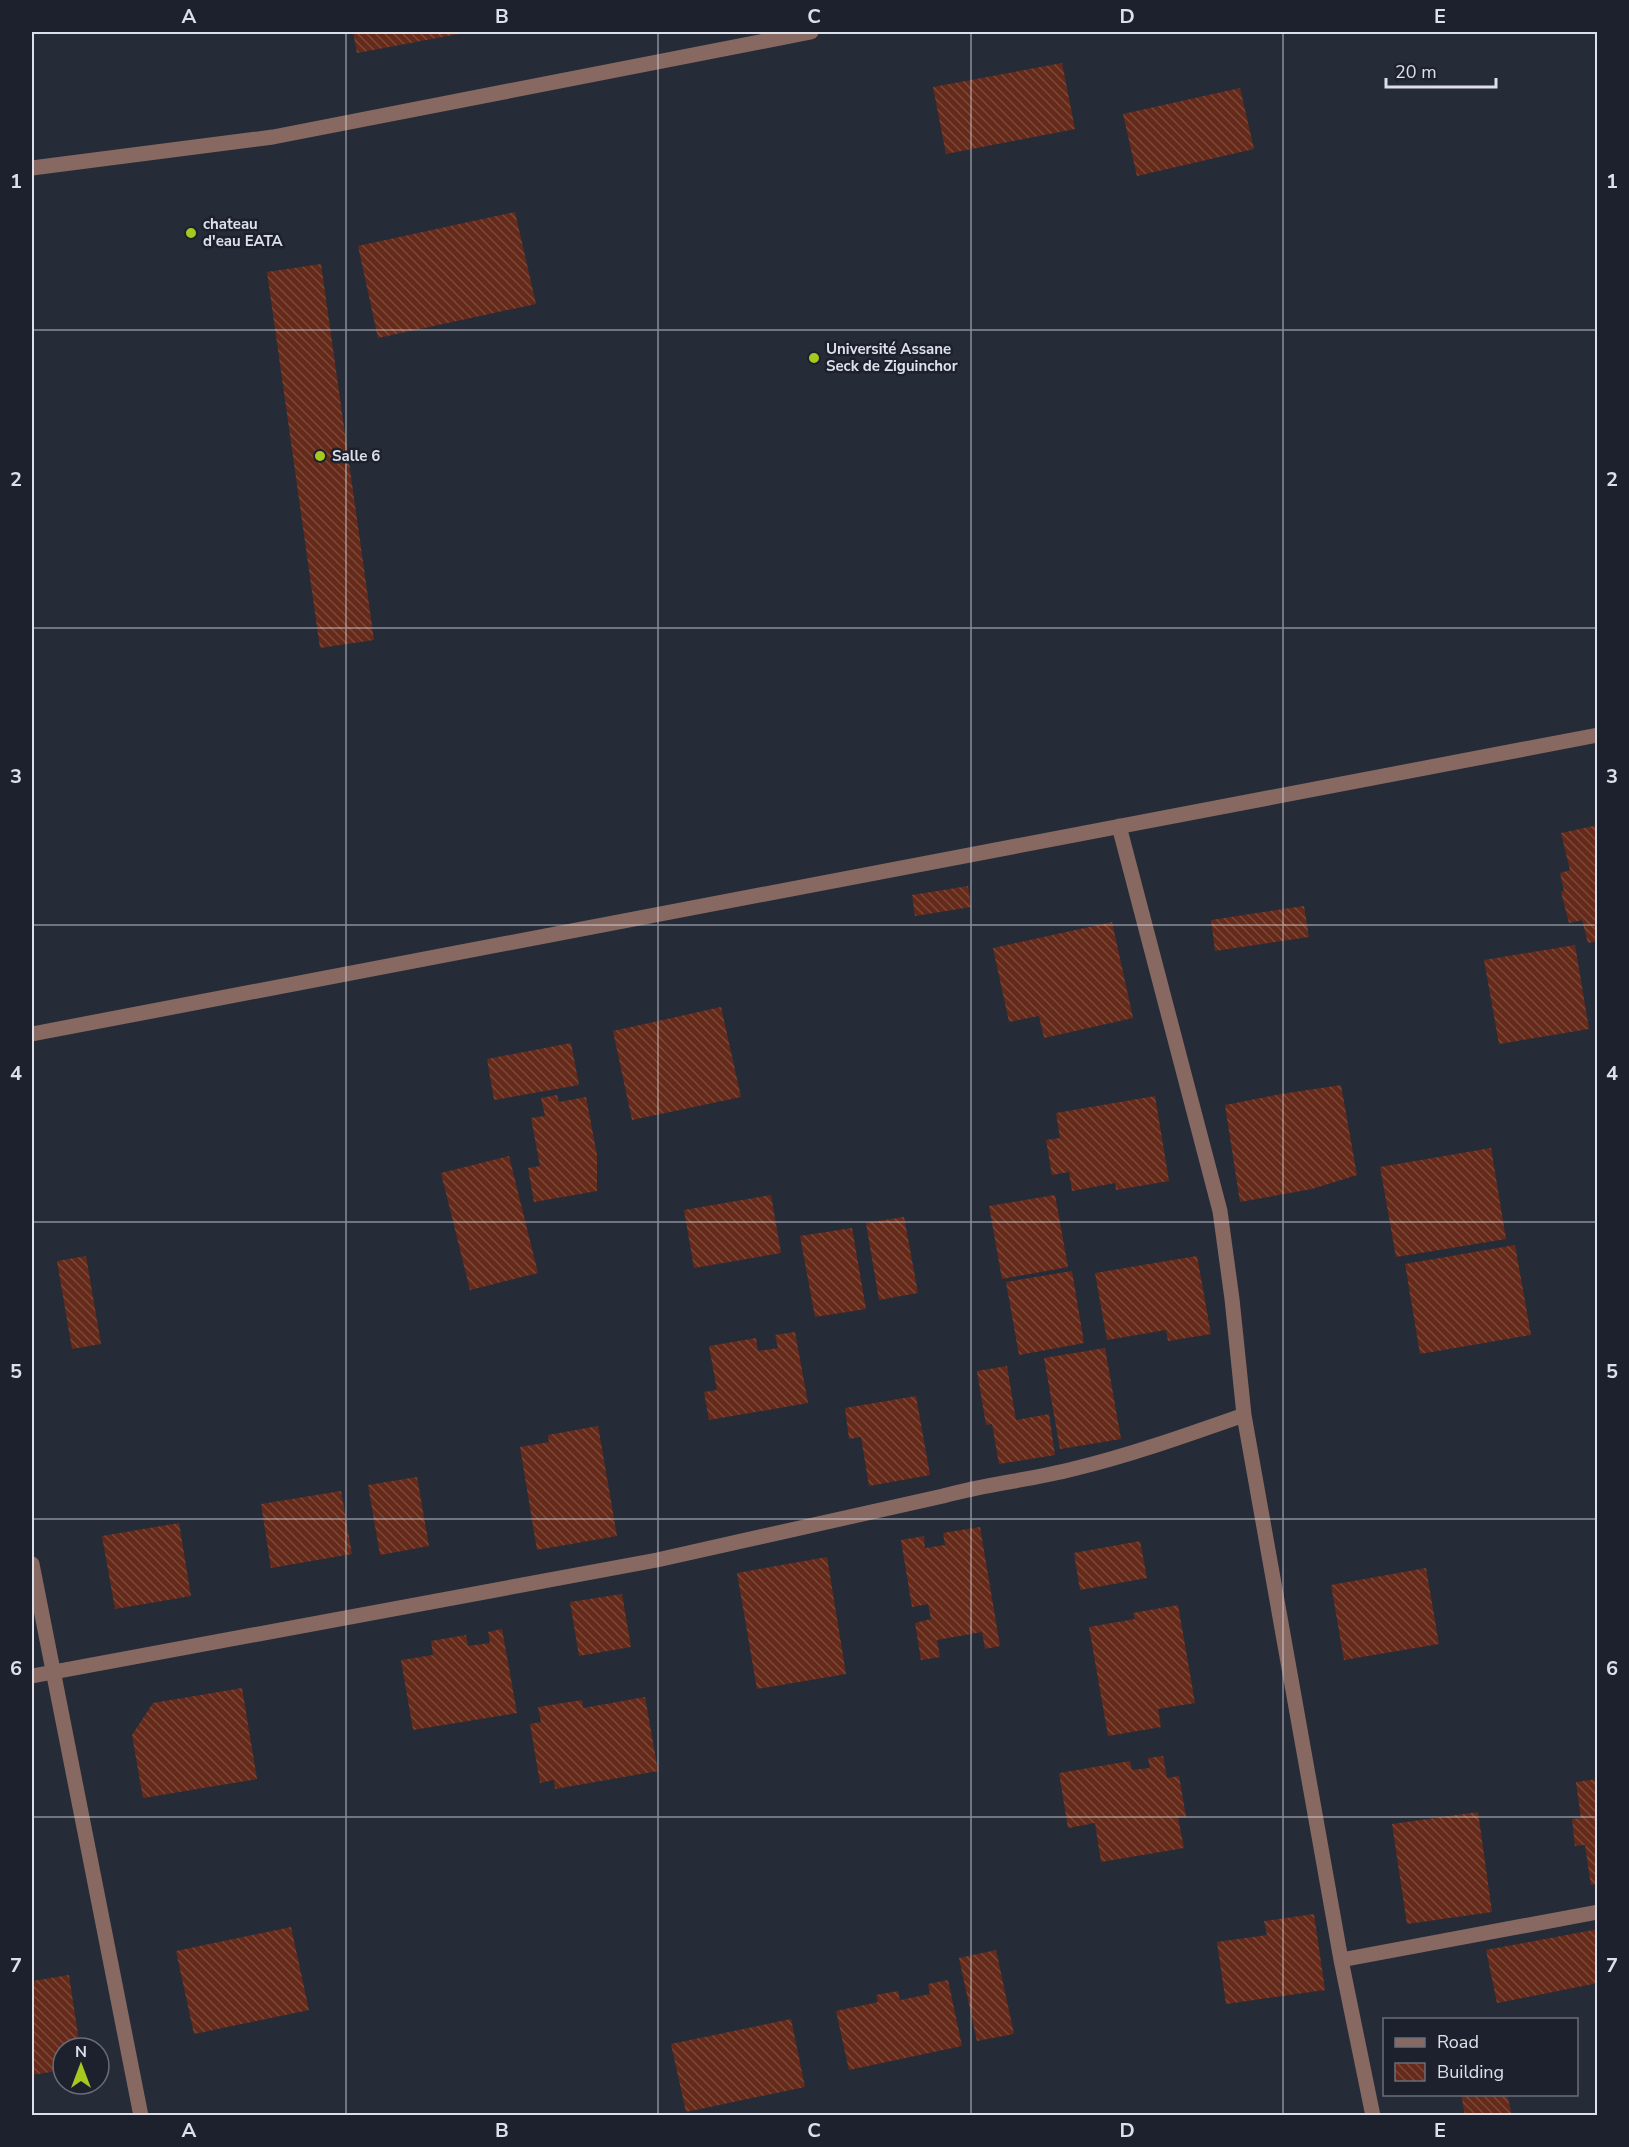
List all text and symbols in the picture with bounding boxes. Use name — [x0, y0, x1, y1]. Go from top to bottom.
text: A — [182, 3, 197, 30]
text: B — [495, 3, 509, 30]
text: C — [807, 3, 821, 30]
text: D — [1119, 3, 1135, 30]
text: E — [1434, 3, 1446, 30]
scale bar — [1386, 51, 1496, 89]
text: 20 m — [1395, 60, 1437, 84]
text: 1 — [10, 168, 22, 195]
text: 1 — [1606, 168, 1618, 195]
place label: chateau d'eau EATA — [203, 214, 284, 251]
marker: chateau d'eau EATA — [184, 226, 198, 240]
place label: Université Assane Seck de Ziguinchor — [826, 339, 958, 376]
marker: Université Assane Seck de Ziguinchor — [807, 351, 821, 365]
place label: Salle 6 — [332, 446, 380, 466]
marker: Salle 6 — [313, 449, 327, 463]
text: 2 — [10, 466, 22, 493]
text: 2 — [1606, 466, 1618, 493]
text: 3 — [10, 763, 22, 790]
text: 3 — [1606, 763, 1618, 790]
text: 4 — [10, 1060, 22, 1087]
text: 4 — [1606, 1060, 1618, 1087]
text: 5 — [10, 1358, 22, 1385]
text: 5 — [1606, 1358, 1618, 1385]
text: 6 — [10, 1655, 22, 1682]
text: 6 — [1606, 1655, 1618, 1682]
text: 7 — [10, 1952, 22, 1979]
text: 7 — [1606, 1952, 1618, 1979]
legend — [1383, 2018, 1578, 2096]
text: Road — [1437, 2030, 1479, 2054]
north arrow — [51, 2036, 111, 2096]
text: N — [75, 2041, 87, 2063]
text: Building — [1437, 2060, 1504, 2084]
text: A — [182, 2117, 197, 2144]
text: B — [495, 2117, 509, 2144]
text: C — [807, 2117, 821, 2144]
text: D — [1119, 2117, 1135, 2144]
text: E — [1434, 2117, 1446, 2144]

